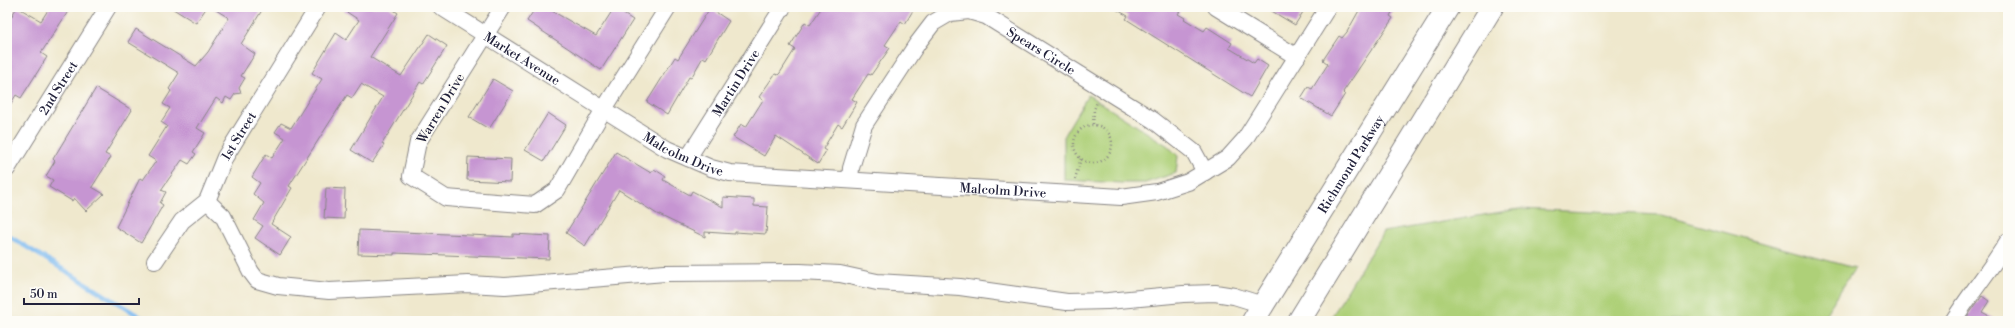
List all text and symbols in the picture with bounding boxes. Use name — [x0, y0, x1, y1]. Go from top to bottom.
street label: Spears Circle — [1004, 24, 1078, 79]
street label: Market Avenue — [481, 29, 563, 89]
street label: Martin Drive — [709, 46, 764, 120]
street label: 2nd Street — [36, 58, 82, 118]
street label: Warren Drive — [413, 70, 468, 147]
street label: 1st Street — [218, 109, 260, 163]
street label: Richmond Parkway — [1315, 112, 1388, 217]
street label: Malcolm Drive — [640, 129, 725, 180]
street label: Malcolm Drive — [959, 180, 1047, 201]
scale bar — [24, 280, 139, 306]
text: 50 m — [30, 287, 58, 302]

